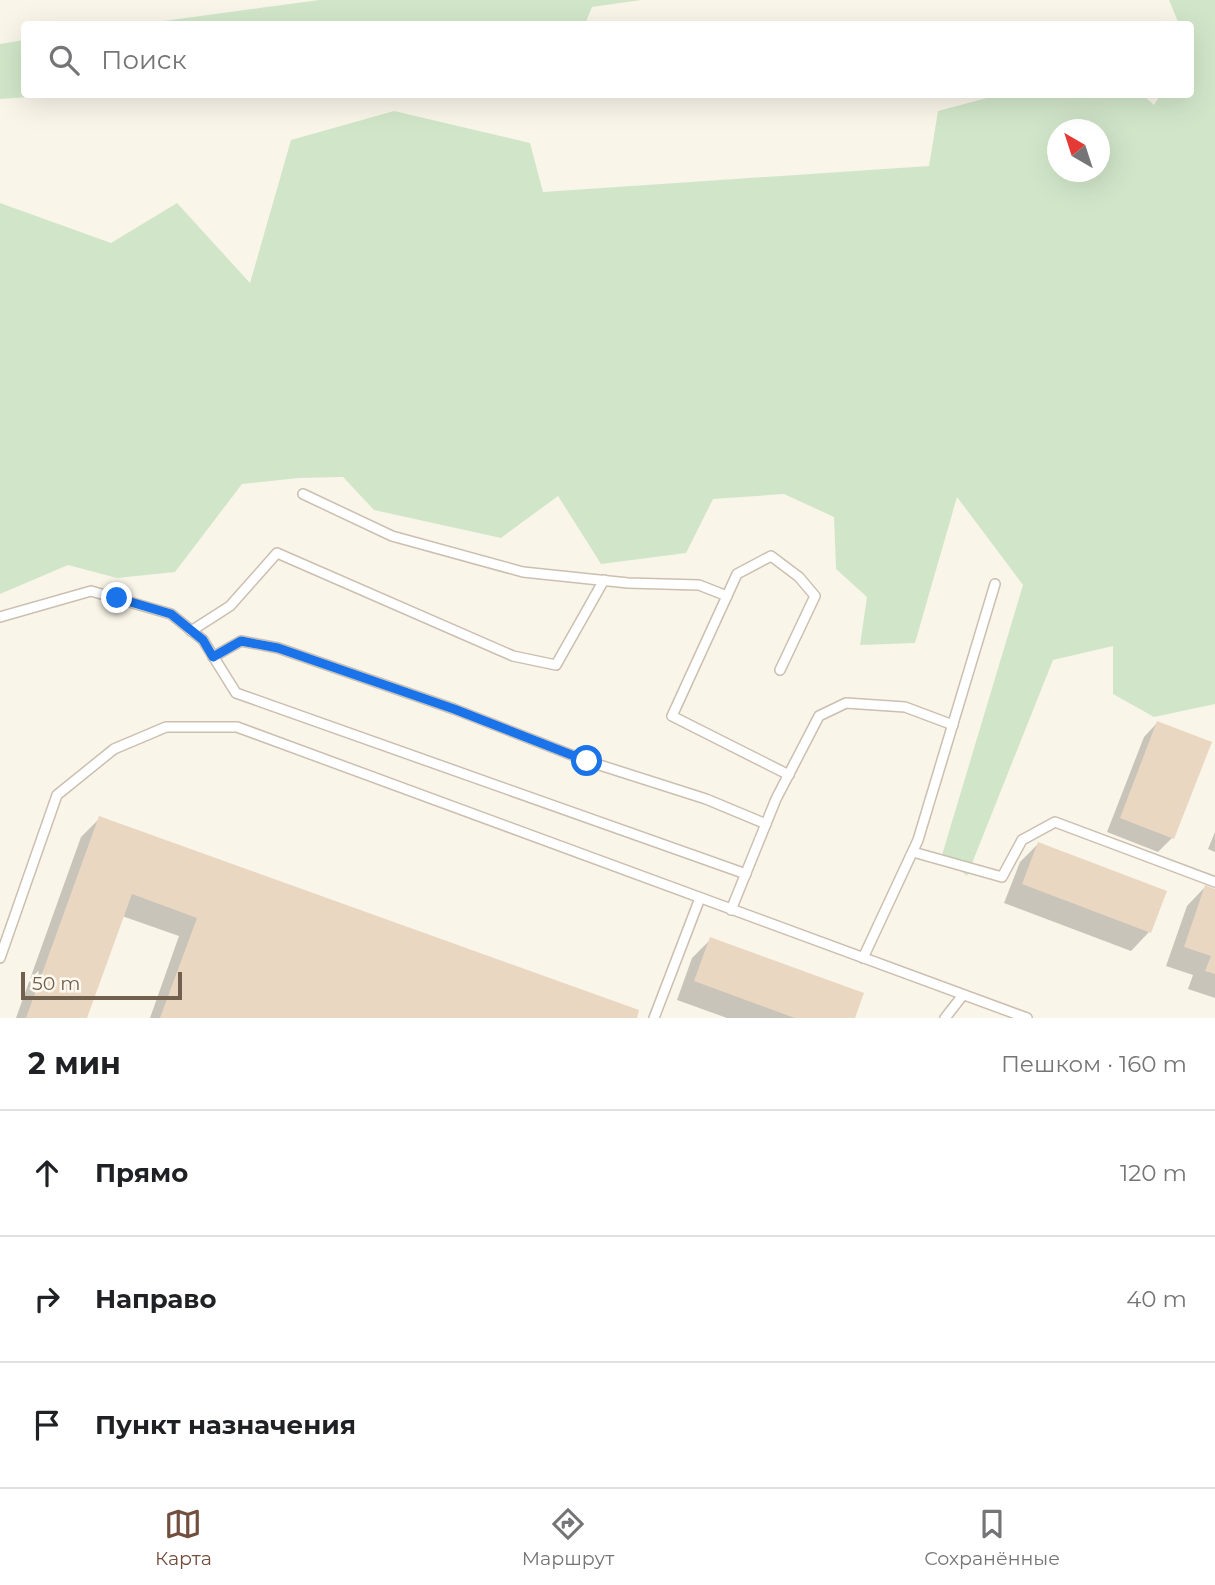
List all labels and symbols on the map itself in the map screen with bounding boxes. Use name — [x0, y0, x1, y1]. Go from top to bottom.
north arrow — [1047, 119, 1110, 182]
route end — [101, 582, 132, 613]
route start — [571, 745, 602, 776]
scale bar — [21, 969, 182, 1001]

